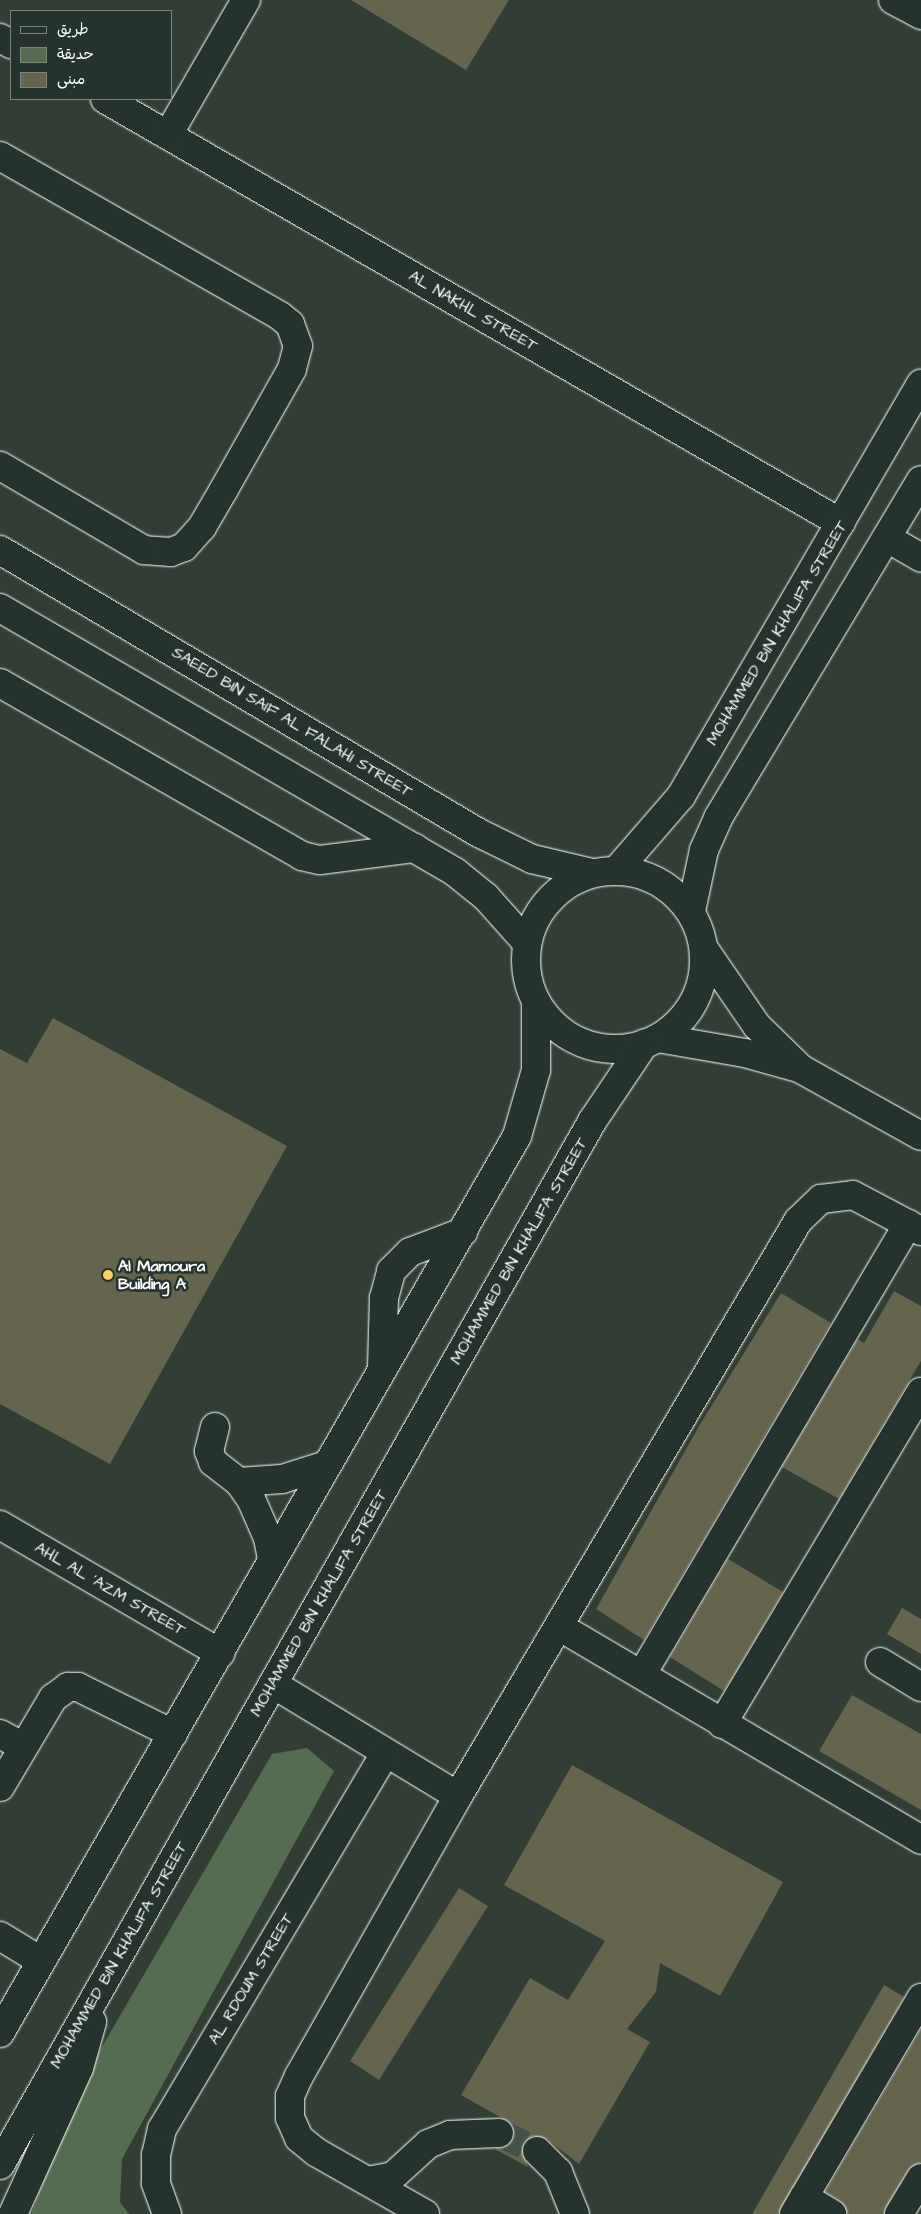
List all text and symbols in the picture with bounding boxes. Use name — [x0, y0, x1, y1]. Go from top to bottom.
legend — [10, 10, 172, 100]
text: طريق — [57, 19, 89, 40]
text: حديقة — [57, 44, 94, 65]
text: مبنى — [57, 69, 85, 90]
street label: AL NAKHL STREET — [405, 266, 541, 356]
street label: MOHAMMED BIN KHALIFA STREET — [702, 517, 852, 749]
street label: SAEED BIN SAIF AL FALAHI STREET — [169, 643, 415, 801]
street label: MOHAMMED BIN KHALIFA STREET — [446, 1134, 592, 1368]
place label: Al Mamoura Building A — [118, 1256, 205, 1294]
marker: Al Mamoura Building A — [102, 1269, 114, 1281]
street label: MOHAMMED BIN KHALIFA STREET — [246, 1486, 392, 1720]
street label: AHL AL 'AZM STREET — [31, 1538, 189, 1640]
street label: MOHAMMED BIN KHALIFA STREET — [46, 1838, 192, 2072]
street label: AL RDOUM STREET — [204, 1910, 298, 2048]

